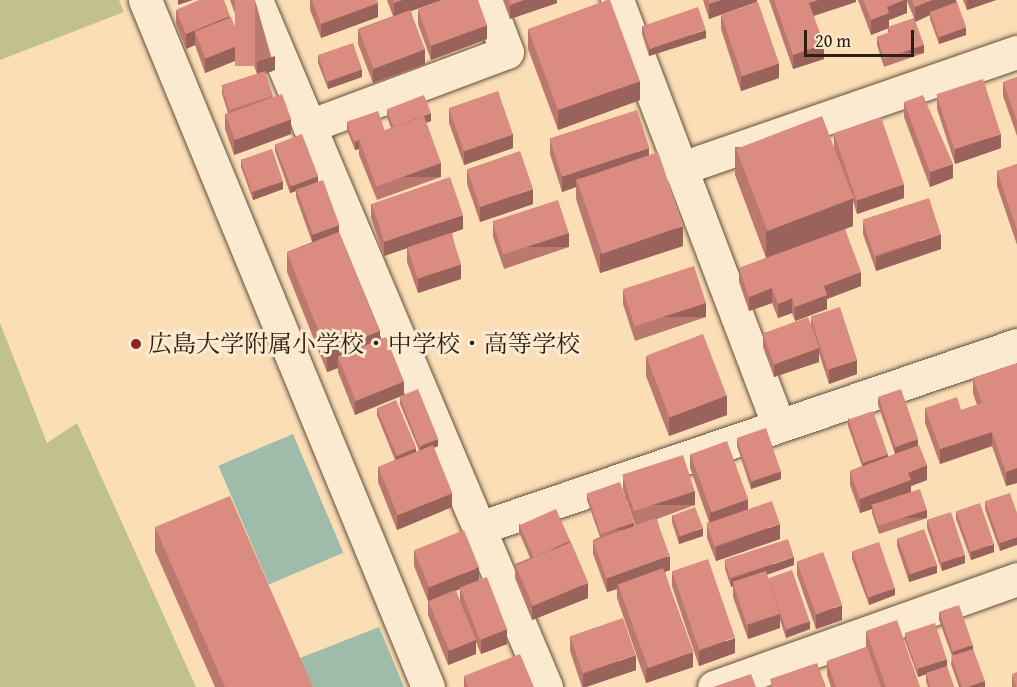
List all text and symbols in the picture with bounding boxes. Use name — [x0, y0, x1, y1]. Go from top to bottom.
scale bar — [807, 18, 916, 56]
text: 20 m — [815, 27, 851, 54]
place label: 広島大学附属小学校・中学校・高等学校 — [148, 330, 580, 358]
marker: 広島大学附属小学校・中学校・高等学校 — [129, 337, 143, 351]

